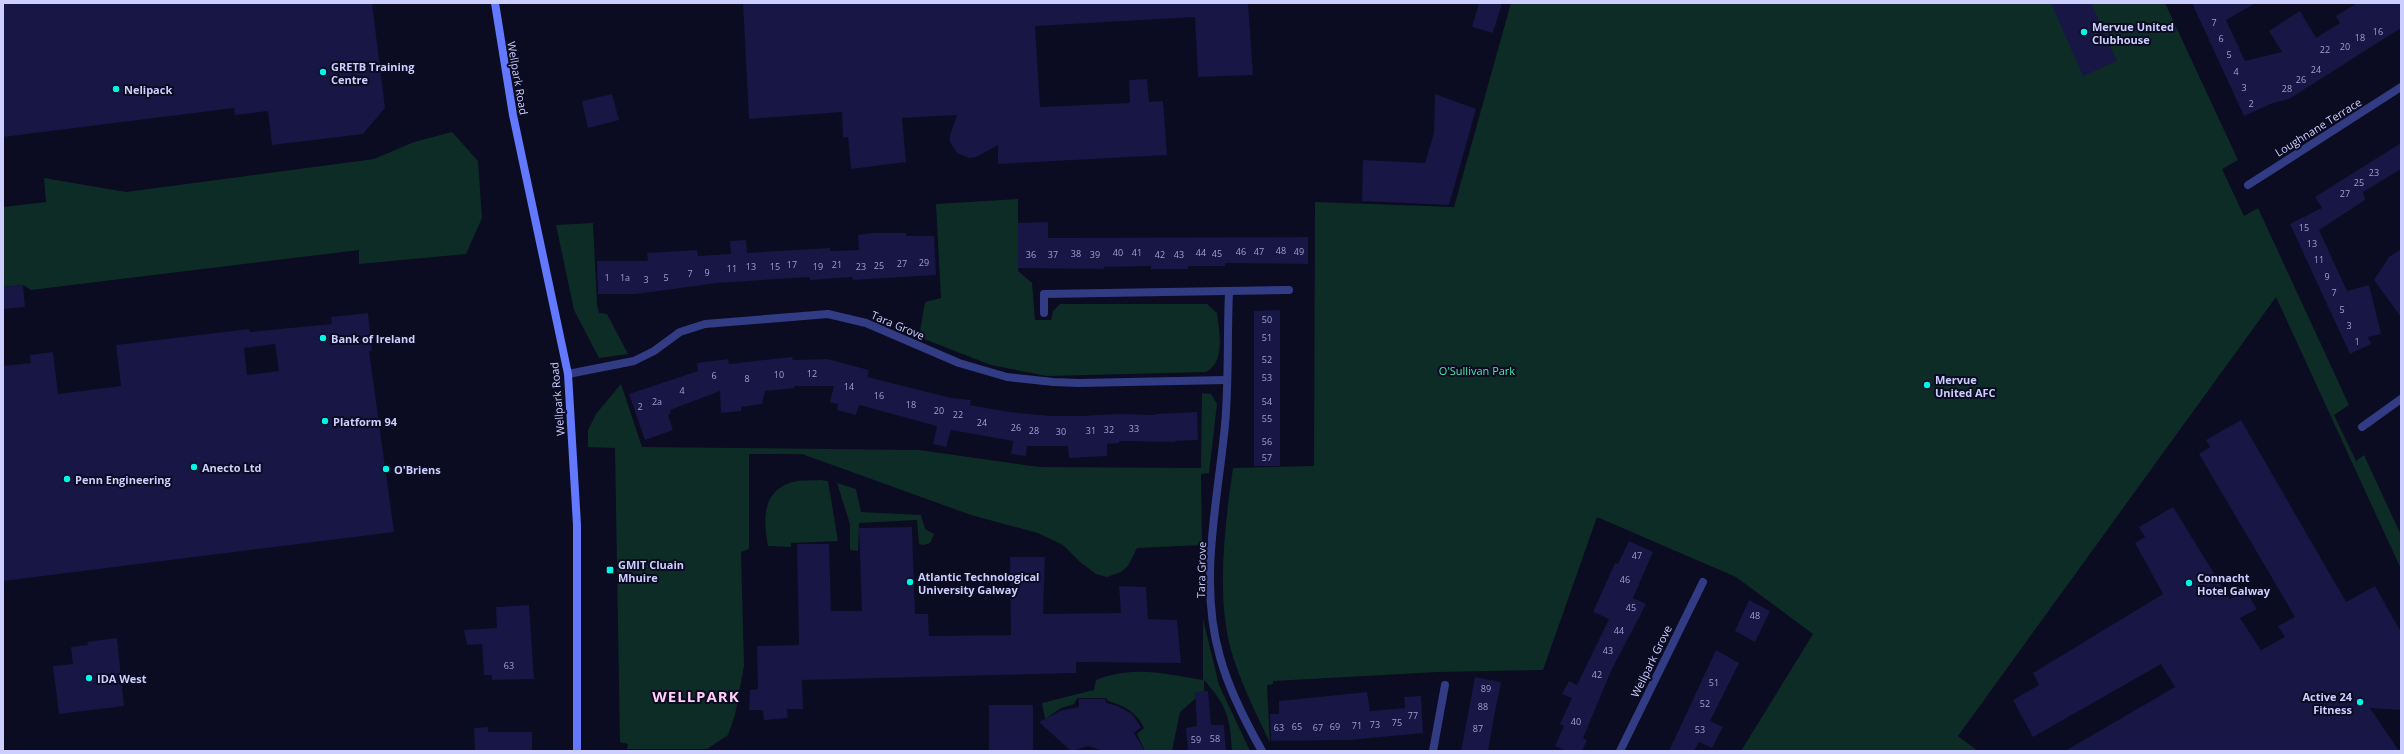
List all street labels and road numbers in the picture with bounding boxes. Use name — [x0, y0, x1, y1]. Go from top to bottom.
street label: Wellpark Road — [504, 40, 532, 116]
street label: Loughnane Terrace — [2272, 94, 2364, 160]
street label: Tara Grove — [869, 307, 927, 343]
street label: Wellpark Road — [546, 361, 568, 437]
street label: Tara Grove — [1193, 542, 1209, 598]
street label: Wellpark Grove — [1627, 622, 1675, 700]

